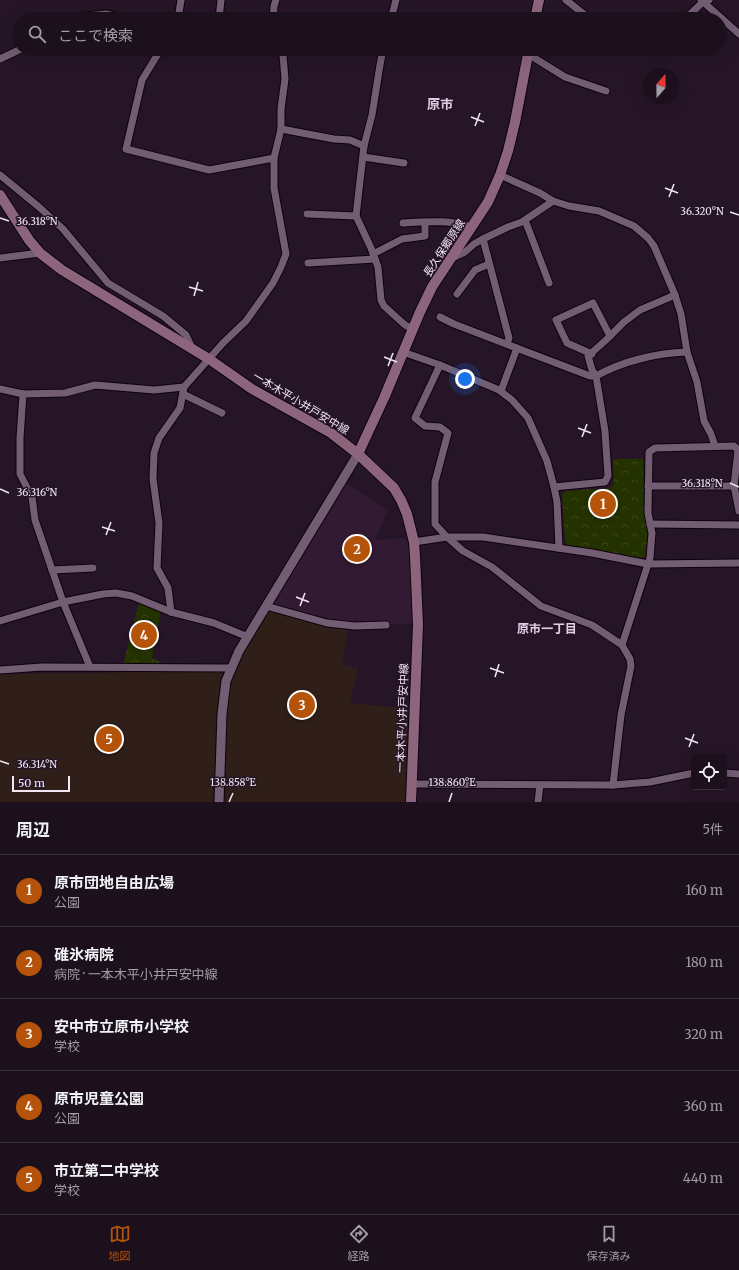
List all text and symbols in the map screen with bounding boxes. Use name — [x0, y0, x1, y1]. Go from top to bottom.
search box — [12, 12, 727, 56]
icon: search — [26, 23, 48, 45]
text: ここで検索 — [58, 26, 133, 45]
north arrow — [643, 68, 679, 104]
district label: 原市 — [427, 96, 453, 113]
text: 36.320°N — [680, 205, 724, 218]
text: 36.318°N — [16, 215, 58, 228]
street label: 長久保郷原線 — [420, 217, 468, 279]
street label: 一本木平小井戸安中線 — [250, 369, 352, 437]
your location — [455, 369, 475, 389]
text: 36.318°N — [681, 477, 723, 490]
text: 36.316°N — [17, 486, 58, 499]
pin: 1 — [590, 489, 616, 519]
pin: 2 — [344, 534, 370, 564]
pin: 4 — [131, 620, 157, 650]
district label: 原市一丁目 — [517, 621, 577, 636]
street label: 一本木平小井戸安中線 — [393, 663, 411, 773]
pin: 3 — [289, 690, 315, 720]
pin: 5 — [96, 724, 122, 754]
map controls — [691, 754, 727, 790]
button: locate — [691, 754, 727, 790]
text: 36.314°N — [17, 758, 57, 771]
scale bar — [12, 774, 70, 793]
text: 50 m — [18, 776, 45, 790]
text: 138.858°E — [210, 776, 257, 789]
text: 138.860°E — [428, 776, 476, 789]
text: 周辺 — [16, 819, 50, 841]
text: 5件 — [702, 821, 723, 838]
text: 原市団地自由広場 — [54, 873, 174, 892]
text: 1 — [26, 882, 32, 899]
text: 160 m — [685, 882, 723, 899]
text: 公園 — [54, 894, 80, 911]
text: 碓氷病院 — [54, 945, 114, 964]
text: 2 — [25, 954, 33, 971]
text: 180 m — [685, 954, 723, 971]
text: 病院 · 一本木平小井戸安中線 — [54, 966, 218, 983]
text: 安中市立原市小学校 — [54, 1017, 189, 1036]
text: 3 — [25, 1026, 33, 1043]
text: 320 m — [684, 1026, 723, 1043]
text: 学校 — [54, 1038, 80, 1055]
text: 原市児童公園 — [54, 1089, 144, 1108]
text: 4 — [25, 1098, 33, 1115]
text: 360 m — [684, 1098, 723, 1115]
text: 公園 — [54, 1110, 80, 1127]
text: 市立第二中学校 — [54, 1161, 159, 1180]
text: 5 — [25, 1170, 33, 1187]
text: 440 m — [683, 1170, 723, 1187]
text: 学校 — [54, 1182, 80, 1199]
tab: 地図 — [109, 1223, 131, 1263]
tab: 経路 — [348, 1223, 370, 1263]
tab: 保存済み — [587, 1223, 631, 1263]

